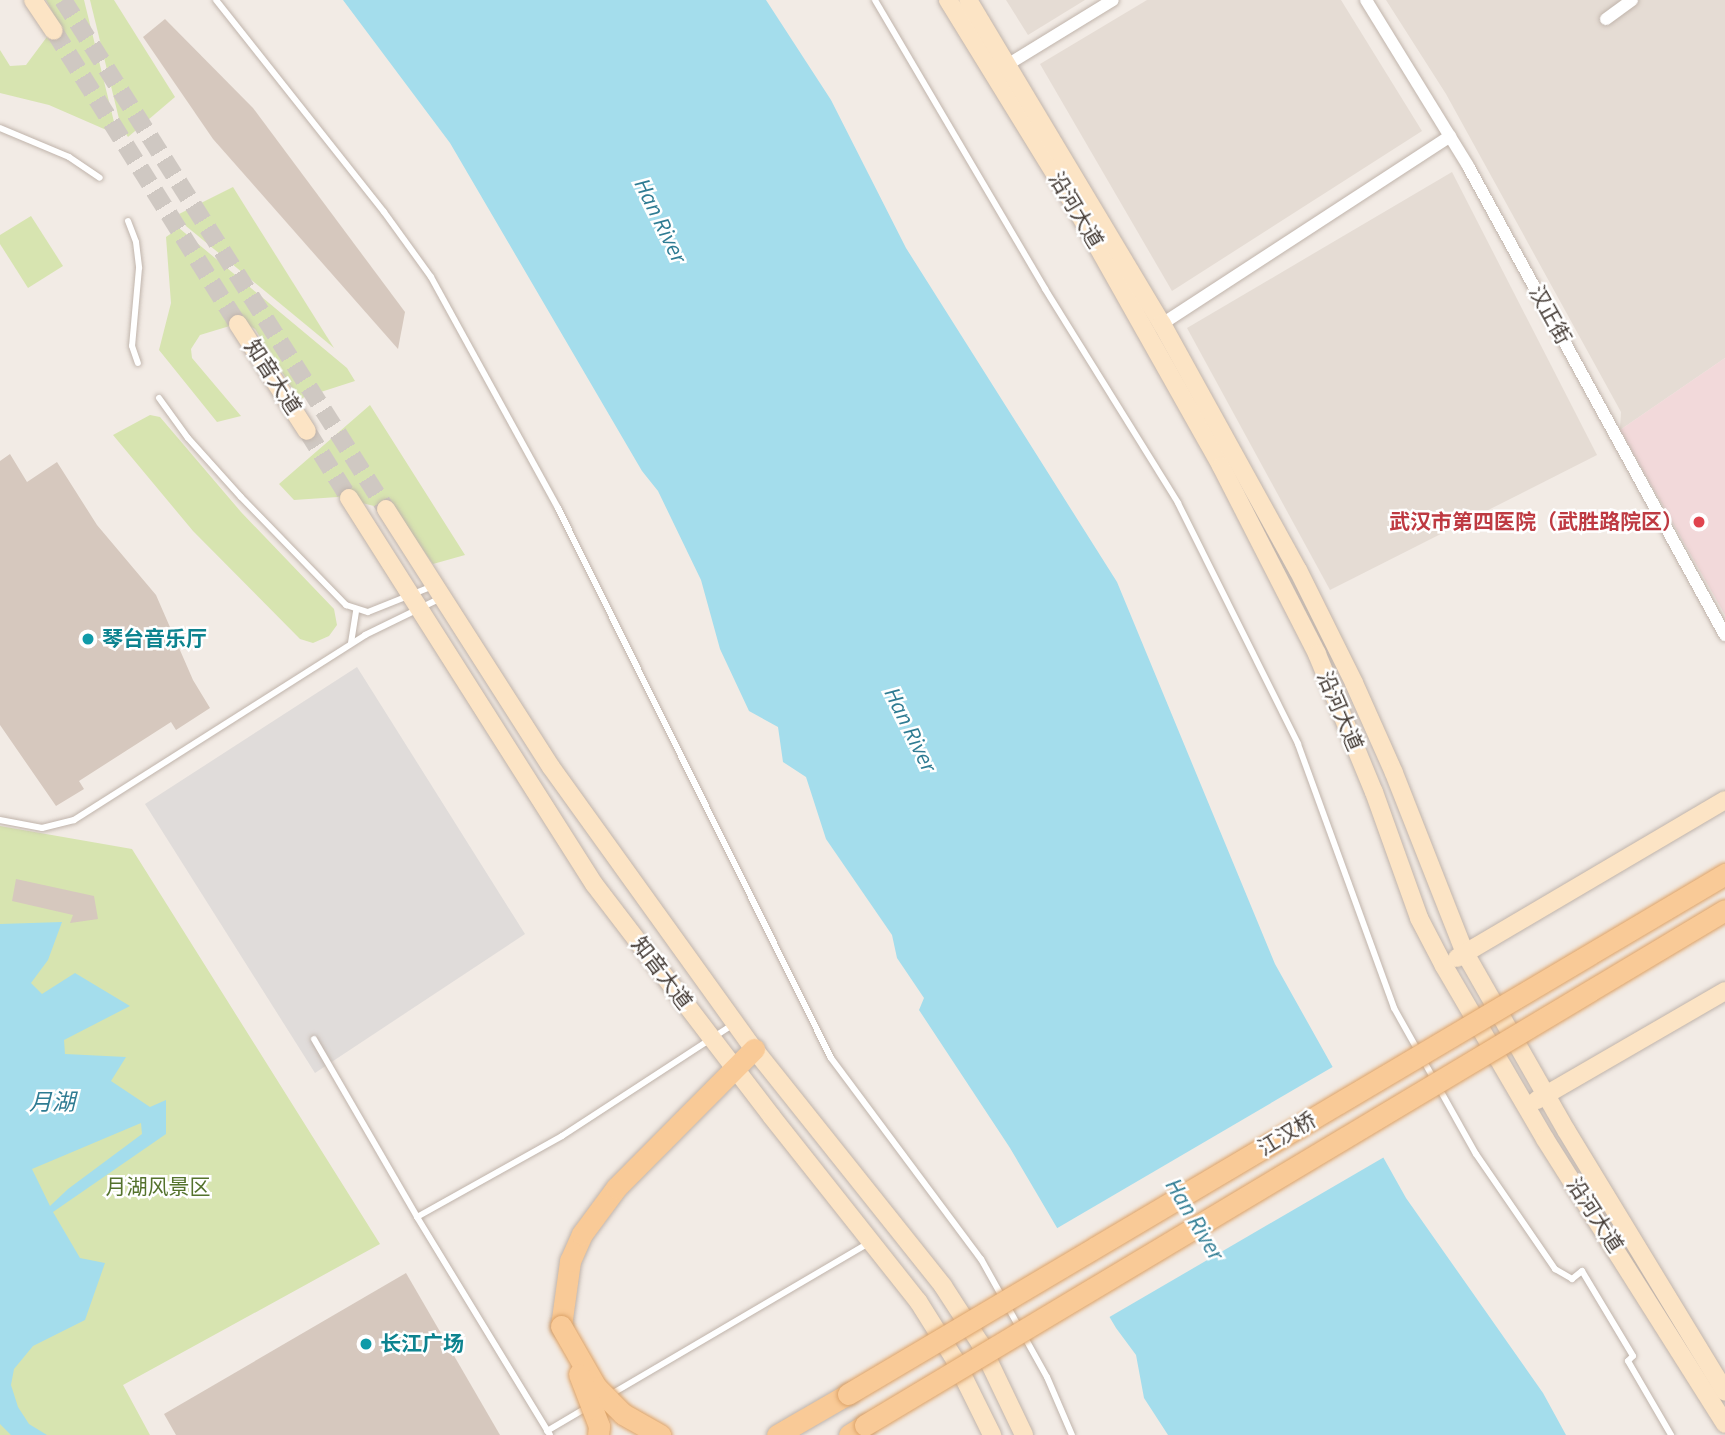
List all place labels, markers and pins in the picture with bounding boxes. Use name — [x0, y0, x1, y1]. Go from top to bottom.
place label: 武汉市第四医院（武胜路院区） — [1389, 509, 1683, 535]
marker: 武汉市第四医院（武胜路院区） — [1689, 512, 1709, 532]
place label: 琴台音乐厅 — [102, 626, 207, 652]
marker: 琴台音乐厅 — [80, 631, 96, 647]
place label: 长江广场 — [380, 1331, 464, 1357]
marker: 长江广场 — [358, 1336, 374, 1352]

